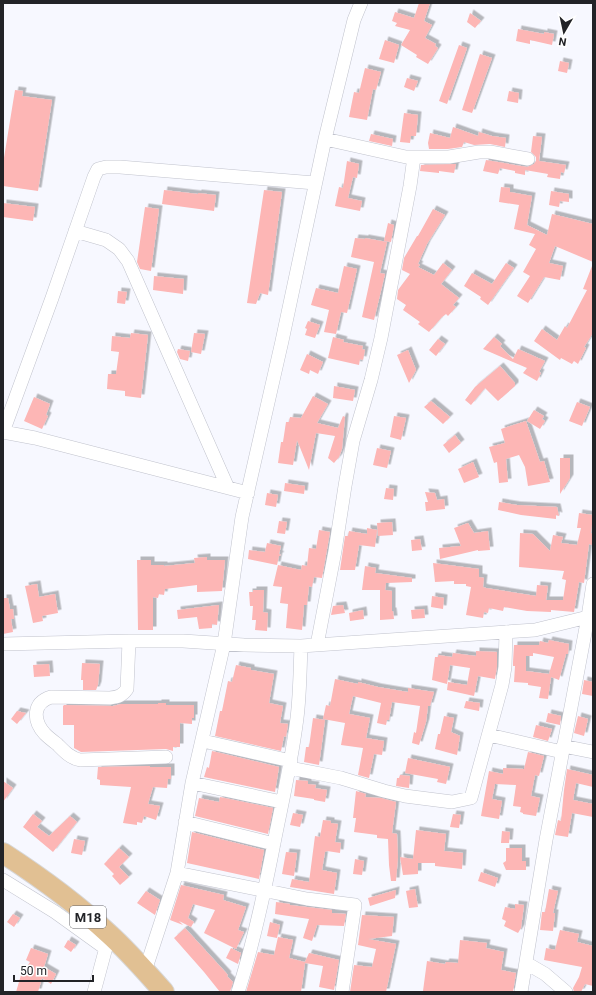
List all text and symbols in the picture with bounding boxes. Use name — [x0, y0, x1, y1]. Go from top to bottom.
north arrow — [544, 12, 584, 52]
text: N — [557, 34, 567, 48]
road number: M18 — [70, 906, 106, 928]
scale bar — [14, 957, 93, 983]
text: 50 m — [20, 964, 47, 978]

